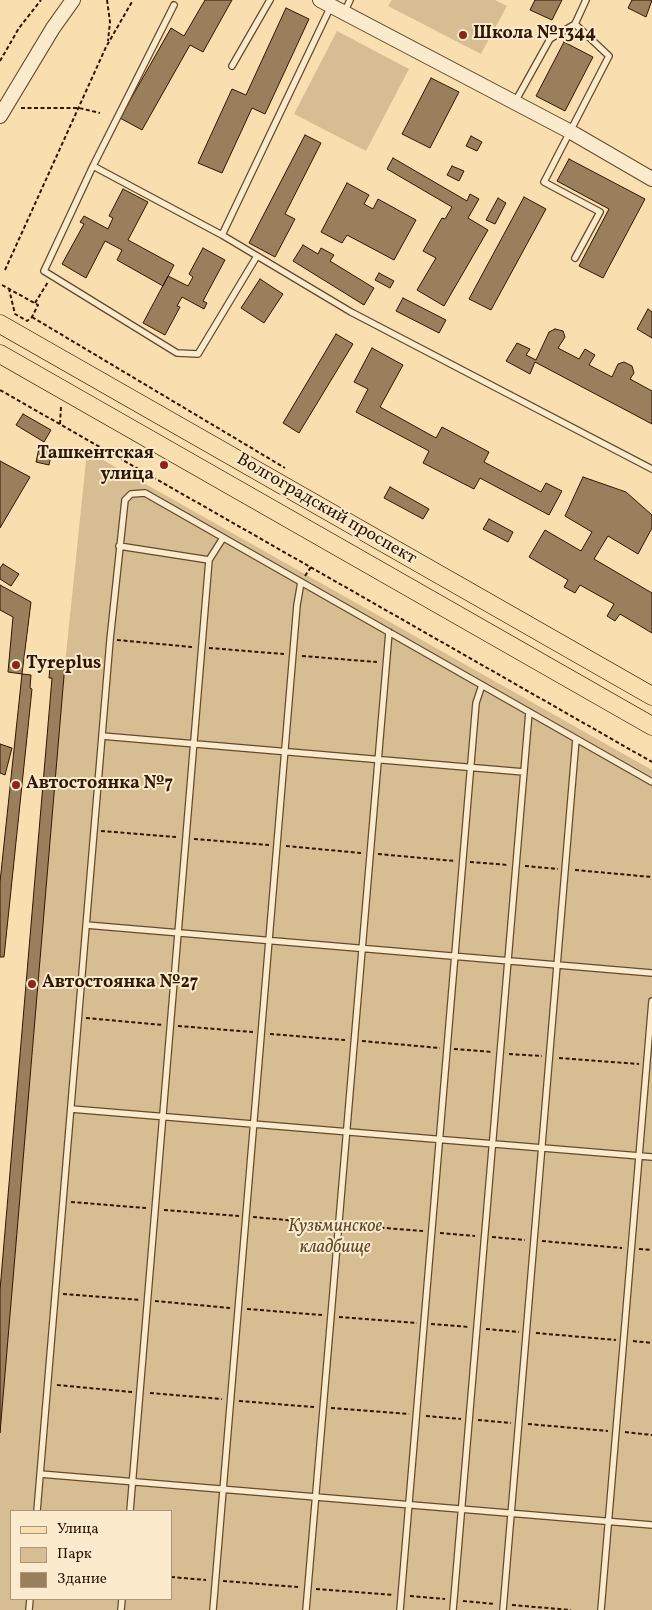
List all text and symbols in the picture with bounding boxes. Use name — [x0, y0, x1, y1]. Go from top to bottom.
place label: Школа №1344 — [473, 24, 596, 46]
marker: Школа №1344 — [457, 29, 469, 41]
place label: Ташкентская улица — [37, 444, 154, 486]
street label: Волгоградский проспект — [232, 450, 420, 570]
marker: Ташкентская улица — [158, 459, 170, 471]
place label: Tyreplus — [26, 654, 101, 676]
marker: Tyreplus — [10, 659, 22, 671]
place label: Автостоянка №7 — [26, 774, 173, 796]
marker: Автостоянка №7 — [10, 779, 22, 791]
place label: Автостоянка №27 — [42, 973, 198, 995]
marker: Автостоянка №27 — [26, 978, 38, 990]
park label: Кузьминское кладбище — [288, 1217, 382, 1260]
legend — [10, 1510, 172, 1600]
text: Улица — [57, 1519, 99, 1540]
text: Парк — [57, 1544, 92, 1565]
text: Здание — [57, 1569, 107, 1590]

